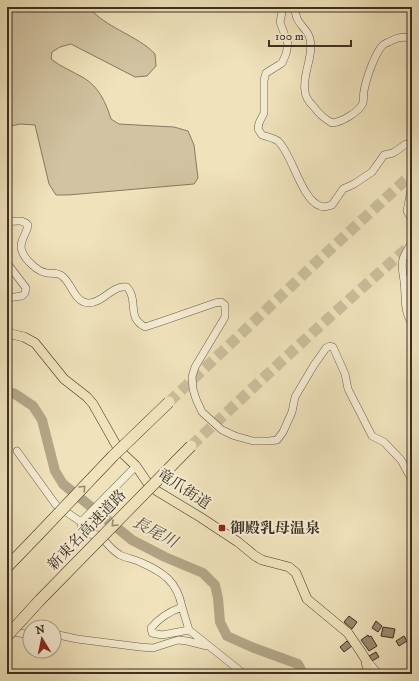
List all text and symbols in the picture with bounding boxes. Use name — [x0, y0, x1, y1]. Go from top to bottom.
scale bar — [269, 22, 351, 48]
text: 100 m — [275, 29, 304, 44]
street label: 竜爪街道 — [154, 464, 214, 514]
one-way arrow — [78, 485, 86, 493]
street label: 新東名高速道路 — [44, 486, 130, 574]
water label: 長尾川 — [129, 512, 183, 553]
one-way arrow — [111, 519, 119, 527]
place label: 御殿乳母温泉 — [230, 519, 320, 538]
marker: 御殿乳母温泉 — [217, 523, 227, 533]
north arrow — [22, 619, 62, 659]
text: N — [35, 622, 46, 638]

